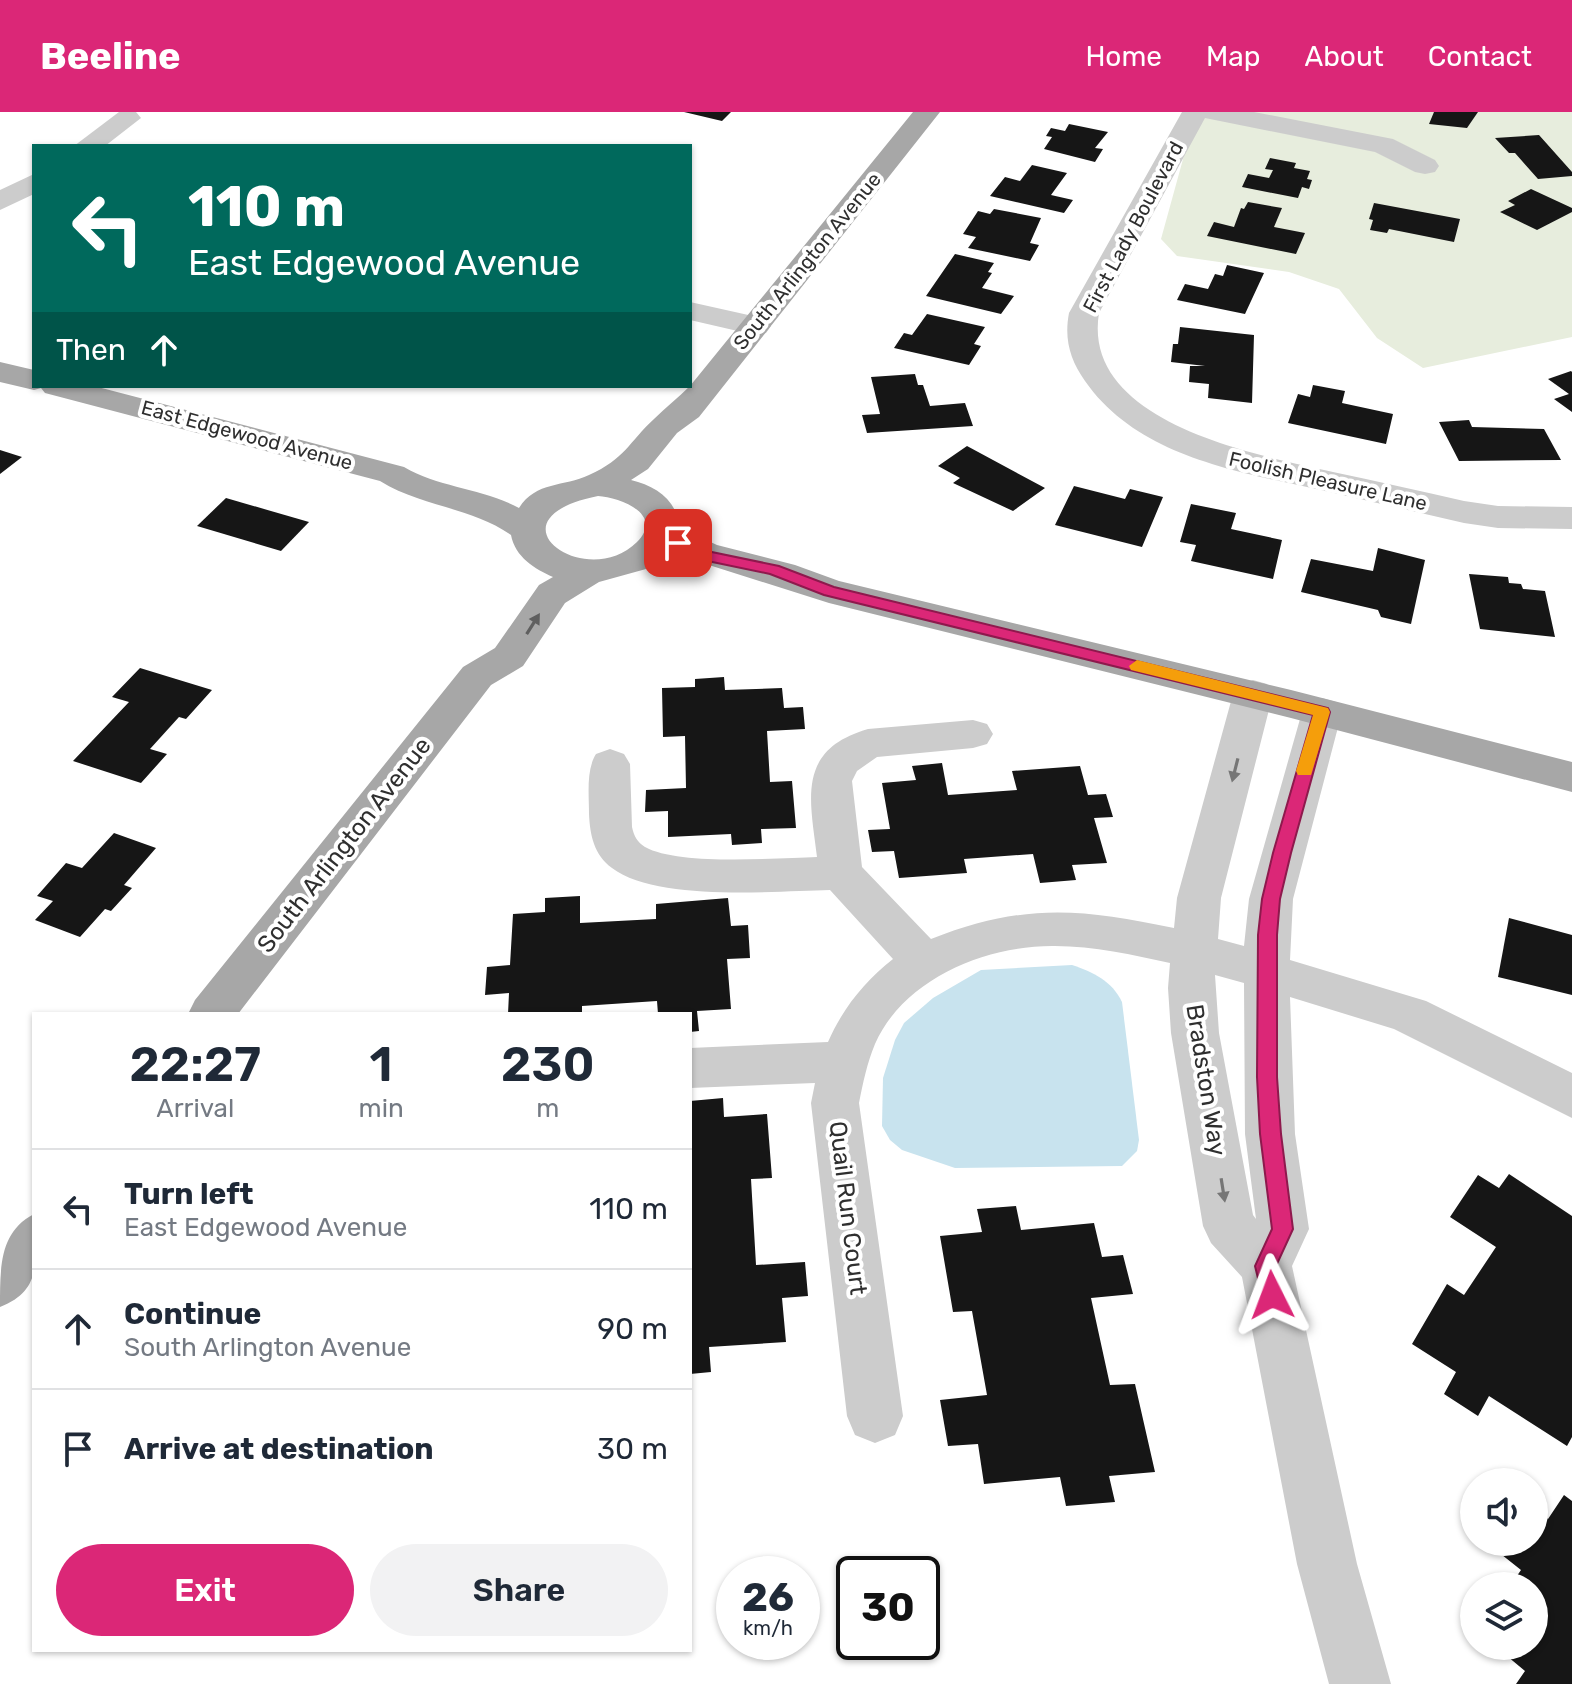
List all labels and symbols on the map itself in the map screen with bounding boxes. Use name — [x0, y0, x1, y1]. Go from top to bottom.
street label: First Lady Boulevard — [1078, 137, 1188, 317]
street label: South Arlington Avenue — [728, 168, 886, 354]
street label: East Edgewood Avenue — [139, 395, 355, 475]
street label: Foolish Pleasure Lane — [1227, 447, 1429, 515]
pin — [644, 509, 712, 577]
one-way arrow — [525, 613, 540, 634]
street label: South Arlington Avenue — [251, 732, 437, 958]
one-way arrow — [1228, 758, 1240, 783]
street label: Bradston Way — [1180, 1002, 1232, 1158]
street label: Quail Run Court — [823, 1120, 873, 1296]
one-way arrow — [1217, 1178, 1230, 1203]
position arrow — [1230, 1253, 1314, 1337]
speed limit sign: 30 — [836, 1556, 940, 1660]

